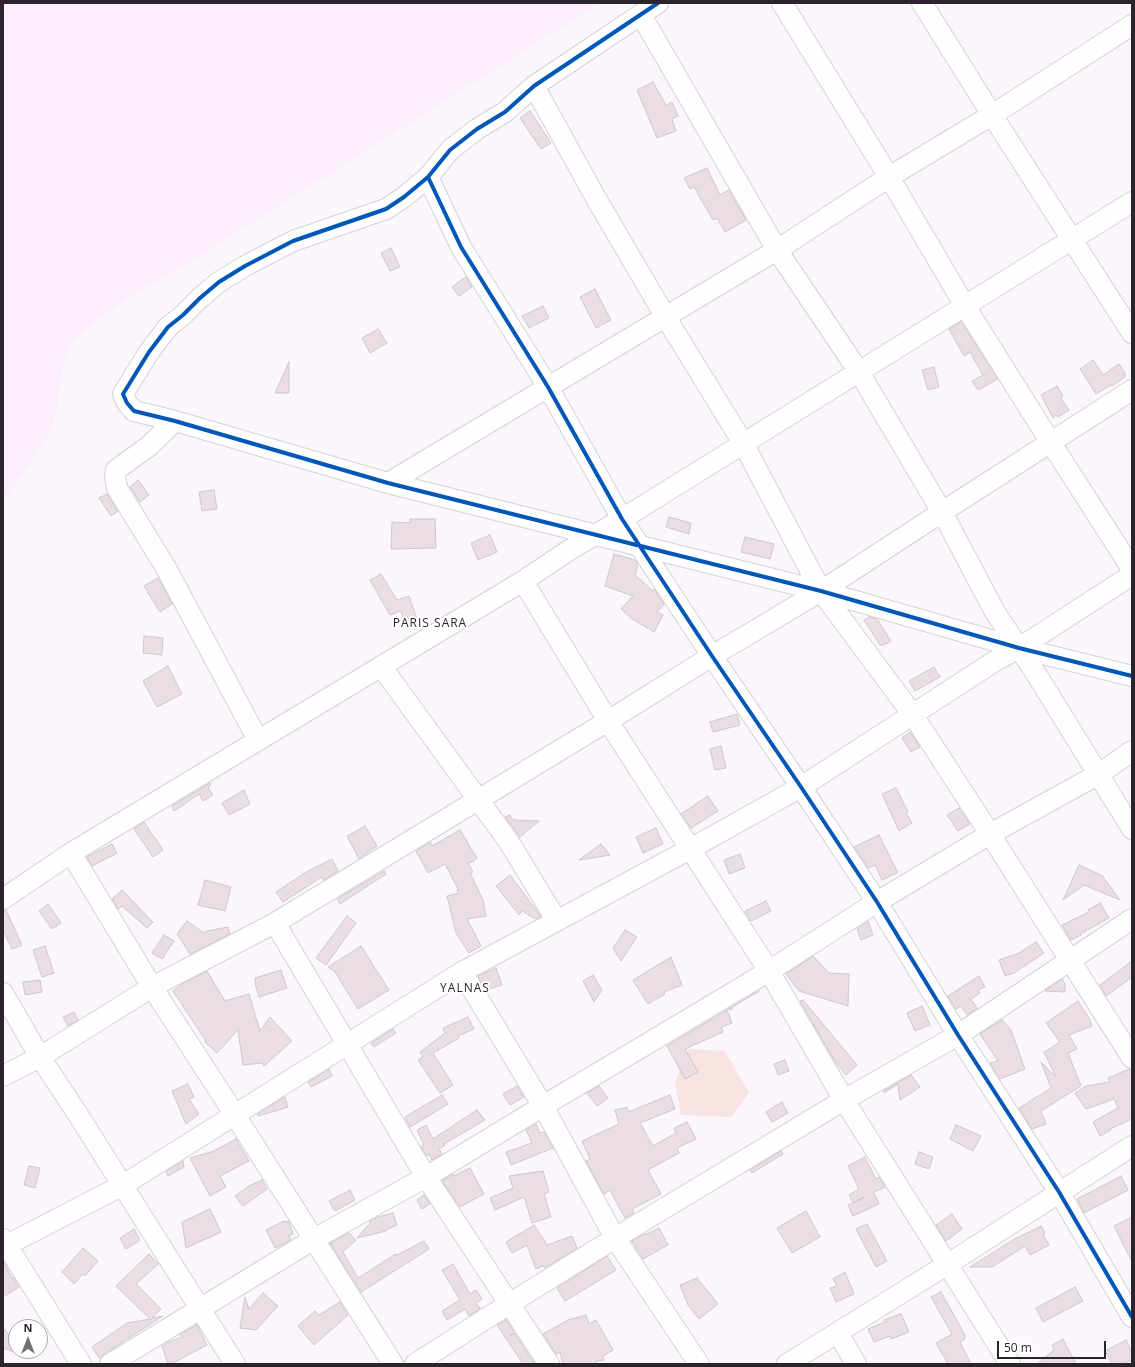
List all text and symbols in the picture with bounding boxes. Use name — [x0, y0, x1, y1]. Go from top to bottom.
district label: PARIS SARA — [393, 617, 467, 631]
district label: YALNAS — [440, 982, 490, 996]
north arrow — [8, 1319, 48, 1359]
text: N — [24, 1320, 32, 1335]
scale bar — [999, 1333, 1108, 1359]
text: 50 m — [1004, 1339, 1032, 1356]

